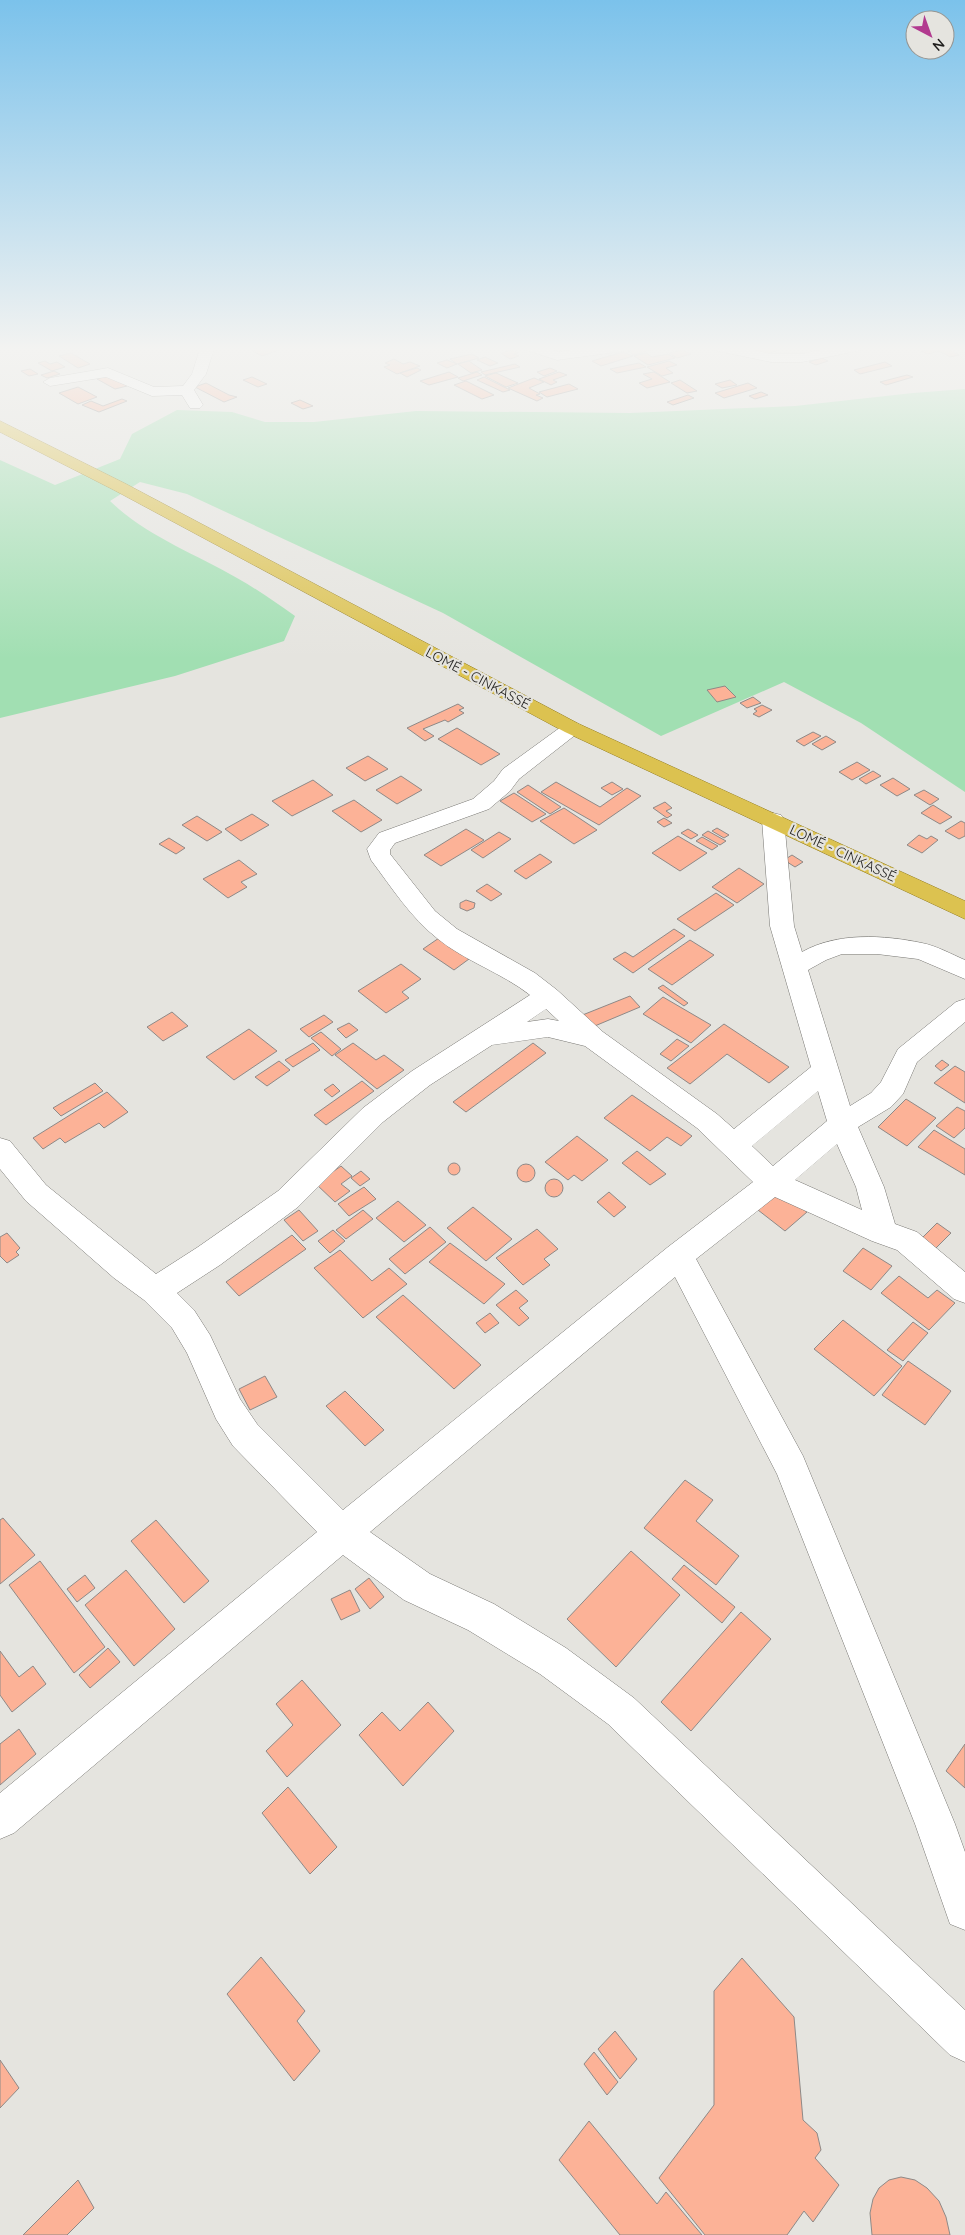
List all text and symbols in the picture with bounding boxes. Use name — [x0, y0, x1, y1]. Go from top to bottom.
north arrow — [905, 10, 955, 60]
text: N — [929, 35, 948, 55]
street label: LOMÉ - CINKASSÉ — [423, 643, 533, 713]
street label: LOMÉ - CINKASSÉ — [787, 820, 899, 886]

